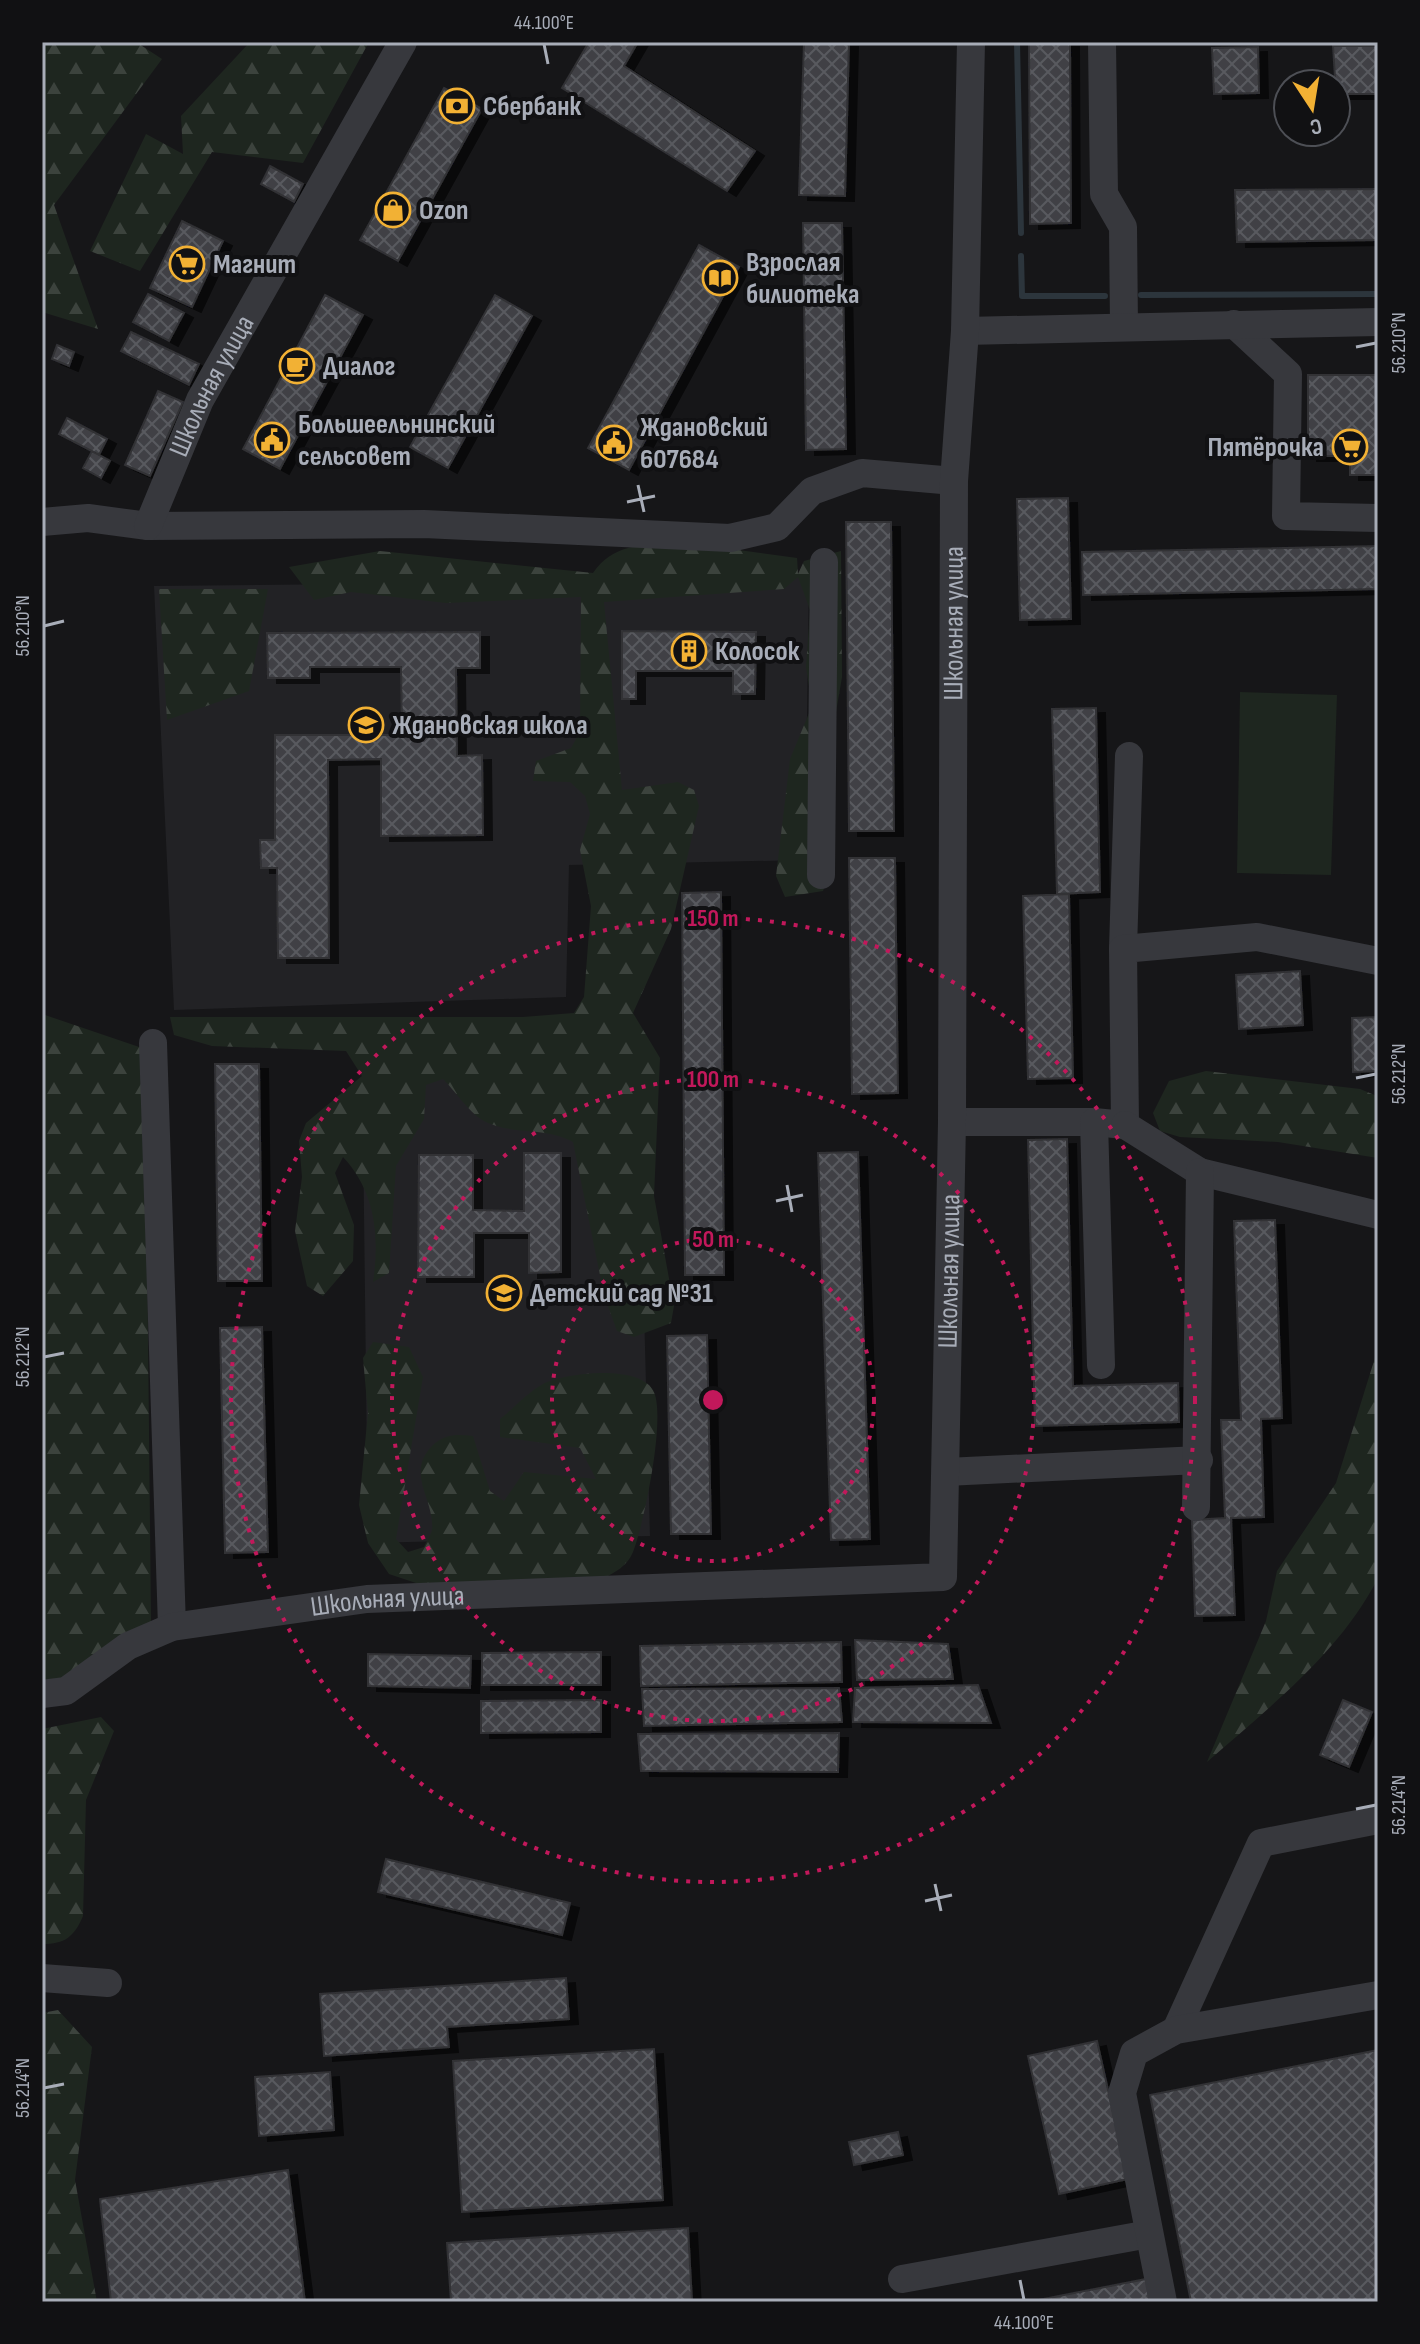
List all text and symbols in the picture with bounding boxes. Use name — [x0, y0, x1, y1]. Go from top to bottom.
text: 44.100°E — [514, 11, 574, 35]
north arrow — [1272, 68, 1352, 148]
bank icon: Сбербанк — [438, 87, 476, 125]
place label: Сбербанк — [483, 90, 581, 123]
text: С — [1308, 112, 1324, 140]
shop icon: Ozon — [374, 191, 412, 229]
place label: Ozon — [419, 194, 469, 227]
supermarket icon: Магнит — [168, 245, 206, 283]
place label: Взрослая билиотека — [746, 246, 859, 311]
place label: Магнит — [213, 248, 296, 281]
library icon: Взрослая билиотека — [701, 259, 739, 297]
street label: Школьная улица — [162, 309, 261, 461]
text: 56.210°N — [1387, 312, 1411, 374]
cafe icon: Диалог — [278, 347, 316, 385]
place label: Диалог — [323, 350, 396, 383]
place label: Большеельнинский сельсовет — [298, 408, 495, 473]
place label: Ждановский 607684 — [640, 411, 768, 476]
public building icon: Большеельнинский сельсовет — [253, 421, 291, 459]
public building icon: Ждановский 607684 — [595, 424, 633, 462]
supermarket icon: Пятёрочка — [1331, 428, 1369, 466]
place label: Пятёрочка — [1208, 431, 1324, 464]
street label: Школьная улица — [937, 546, 970, 700]
text: 56.210°N — [11, 595, 35, 657]
building icon: Колосок — [670, 632, 708, 670]
place label: Колосок — [715, 635, 800, 668]
school or university icon: Ждановская школа — [347, 706, 385, 744]
place label: Ждановская школа — [392, 709, 588, 742]
text: 150 m — [687, 904, 739, 933]
text: 56.212°N — [1387, 1044, 1411, 1104]
text: 100 m — [687, 1065, 739, 1094]
street label: Школьная улица — [931, 1194, 967, 1349]
text: 50 m — [692, 1225, 734, 1254]
school or university icon: Детский сад №31 — [485, 1274, 523, 1312]
place label: Детский сад №31 — [530, 1277, 713, 1310]
text: 56.212°N — [11, 1327, 35, 1387]
centre of rings — [699, 1386, 727, 1414]
street label: Школьная улица — [308, 1579, 465, 1623]
text: 56.214°N — [1387, 1775, 1411, 1835]
text: 56.214°N — [11, 2058, 35, 2118]
text: 44.100°E — [994, 2311, 1054, 2335]

